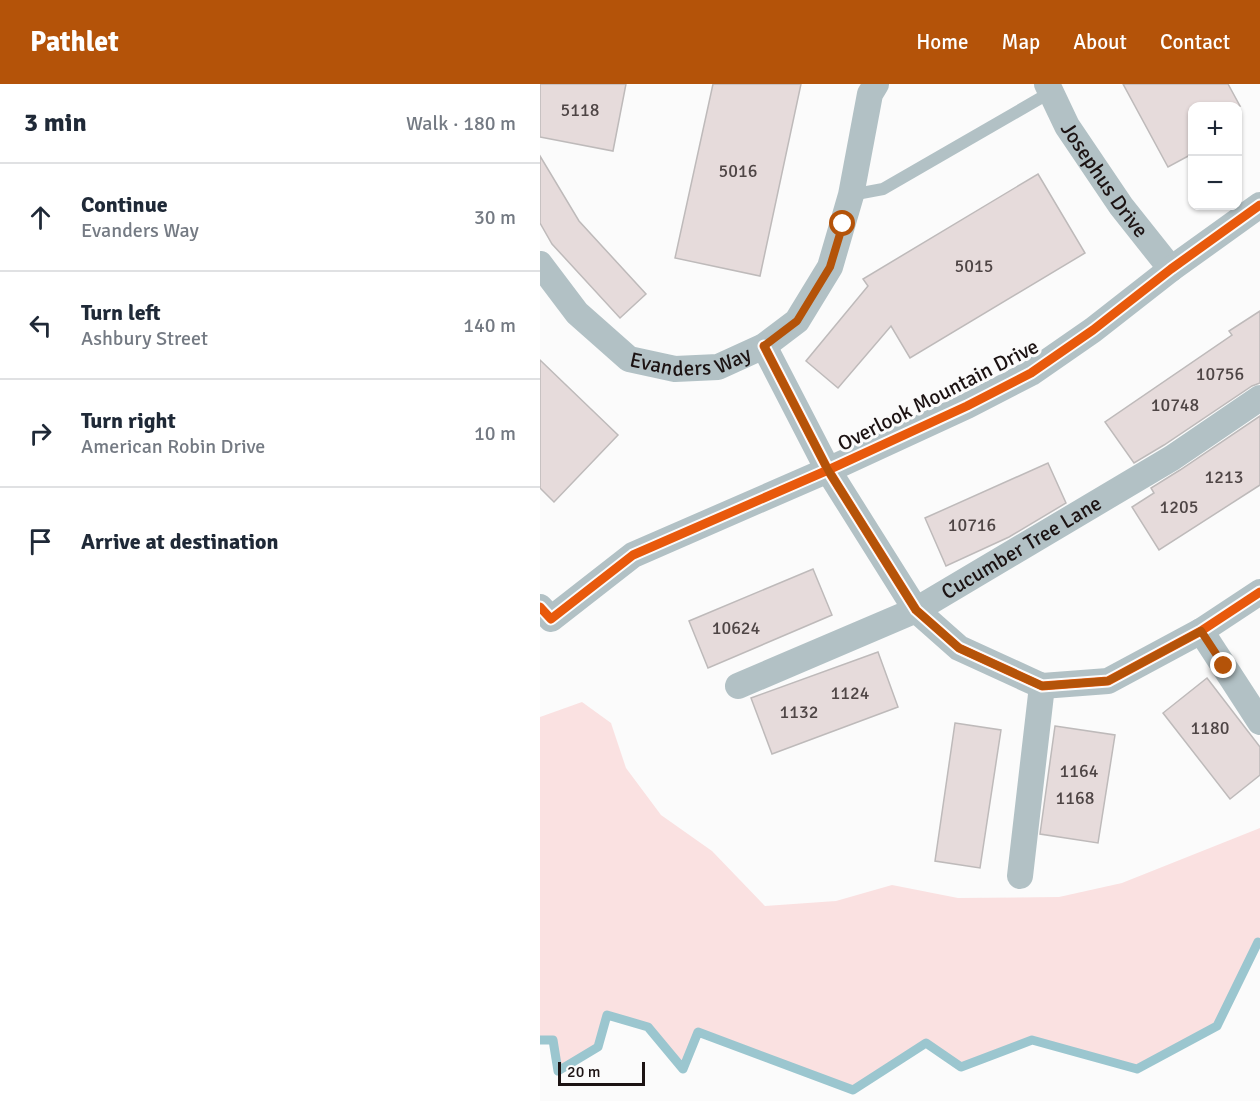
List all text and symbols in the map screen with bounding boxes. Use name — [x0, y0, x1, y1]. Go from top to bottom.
text: Pathlet — [30, 25, 119, 59]
text: Home — [916, 29, 969, 55]
text: Map — [1002, 29, 1040, 55]
text: About — [1073, 29, 1127, 55]
text: Contact — [1160, 29, 1230, 55]
house number: 5118 — [561, 99, 599, 121]
map controls — [1188, 102, 1242, 210]
button: + — [1188, 102, 1242, 156]
text: 3 min — [24, 107, 87, 139]
text: Walk · 180 m — [406, 111, 516, 136]
street label: Josephus Drive — [1055, 117, 1154, 243]
button: − — [1188, 156, 1242, 210]
house number: 5016 — [719, 160, 757, 182]
text: Continue — [81, 191, 168, 218]
icon: ahead — [24, 201, 57, 234]
text: 30 m — [474, 205, 516, 230]
route start — [829, 210, 855, 236]
text: Evanders Way — [81, 218, 199, 243]
house number: 5015 — [955, 255, 993, 277]
text: Turn left — [81, 299, 161, 326]
icon: left — [24, 309, 57, 342]
text: 140 m — [463, 313, 516, 338]
text: Ashbury Street — [81, 326, 208, 351]
street label: Overlook Mountain Drive — [833, 333, 1043, 457]
street label: Evanders Way — [628, 341, 755, 382]
house number: 10756 — [1196, 363, 1244, 385]
house number: 10748 — [1151, 394, 1199, 416]
text: Turn right — [81, 407, 176, 434]
icon: right — [24, 417, 57, 450]
text: 10 m — [474, 421, 516, 446]
text: American Robin Drive — [81, 434, 265, 459]
house number: 1213 — [1205, 466, 1243, 488]
street label: Cucumber Tree Lane — [936, 490, 1106, 605]
house number: 1205 — [1160, 496, 1198, 518]
house number: 10716 — [948, 514, 996, 536]
icon: arrive — [24, 525, 57, 558]
text: Arrive at destination — [81, 528, 278, 555]
house number: 10624 — [712, 617, 761, 639]
route end — [1210, 652, 1236, 678]
house number: 1124 — [831, 682, 870, 704]
house number: 1132 — [780, 701, 818, 723]
house number: 1180 — [1191, 717, 1229, 739]
house number: 1164 — [1060, 760, 1099, 782]
house number: 1168 — [1056, 787, 1094, 809]
scale bar — [558, 1059, 645, 1086]
text: 20 m — [567, 1062, 601, 1082]

